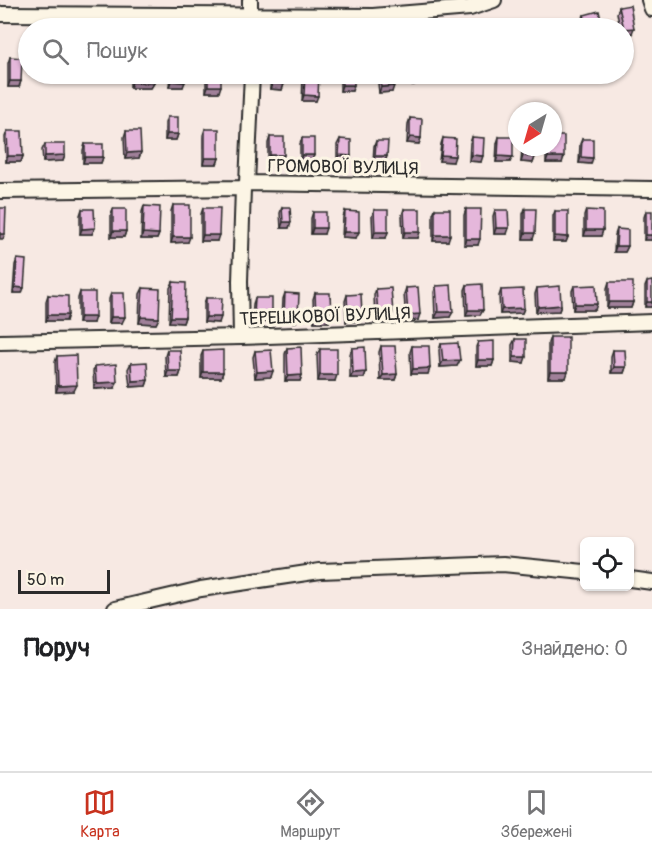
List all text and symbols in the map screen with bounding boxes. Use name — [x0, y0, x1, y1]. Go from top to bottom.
search box — [18, 18, 634, 84]
icon: search — [39, 35, 72, 68]
text: Пошук — [87, 37, 148, 65]
north arrow — [508, 102, 562, 156]
street label: ГРОМОВОЇ ВУЛИЦЯ — [267, 155, 419, 180]
street label: ТЕРЕШКОВОЇ ВУЛИЦЯ — [239, 302, 411, 331]
map controls — [580, 537, 634, 591]
button: locate — [580, 537, 634, 591]
scale bar — [18, 567, 110, 594]
text: 50 m — [27, 570, 64, 590]
text: Поруч — [24, 632, 90, 664]
text: Знайдено: 0 — [521, 636, 628, 661]
tab: Карта — [80, 786, 120, 842]
tab: Маршрут — [280, 786, 340, 842]
tab: Збережені — [501, 786, 572, 842]

